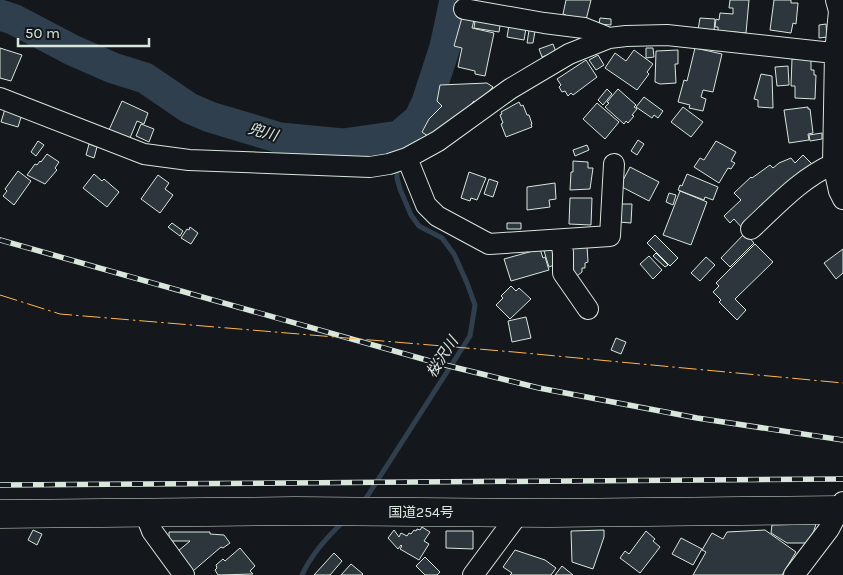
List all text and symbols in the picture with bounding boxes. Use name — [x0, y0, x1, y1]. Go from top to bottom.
scale bar — [18, 15, 149, 47]
text: 50 m — [25, 24, 60, 42]
water label: 兜川 — [246, 119, 282, 145]
water label: 桜沢川 — [422, 332, 463, 381]
street label: 国道254号 — [388, 504, 454, 521]

